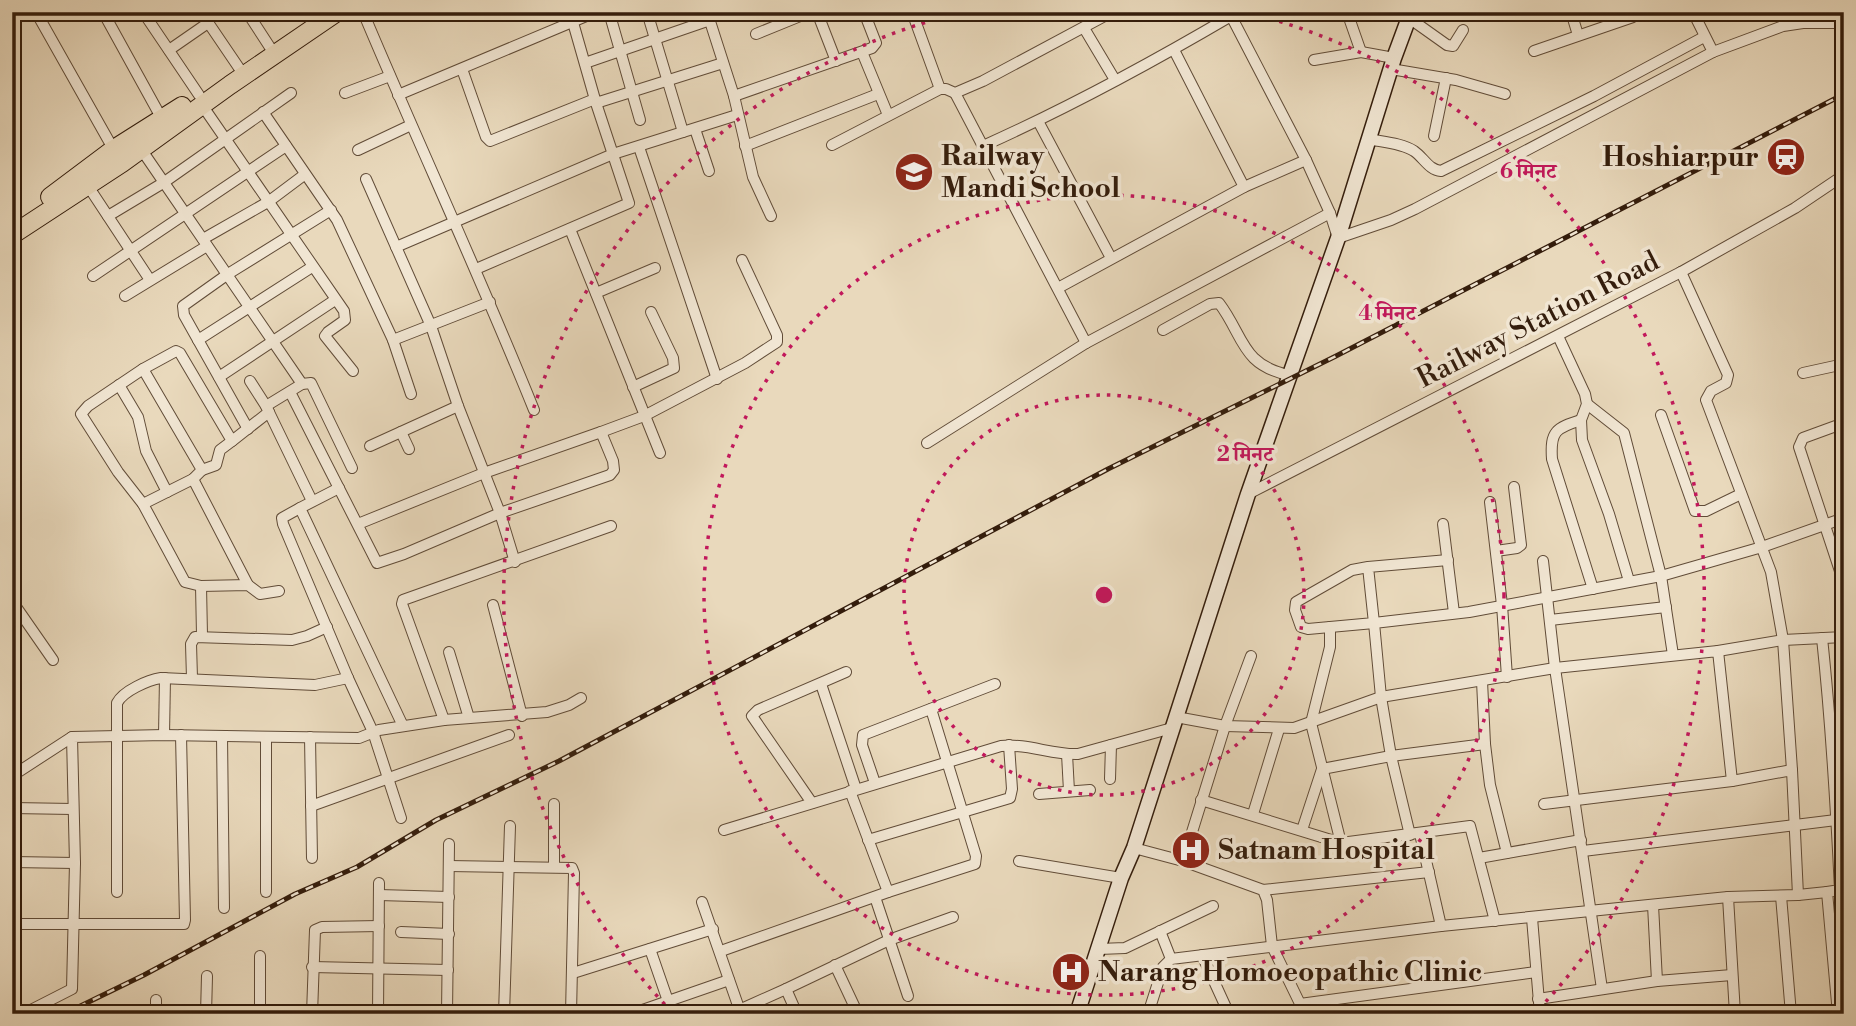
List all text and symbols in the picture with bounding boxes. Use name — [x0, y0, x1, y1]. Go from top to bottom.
station icon: Hoshiarpur — [1765, 136, 1807, 178]
place label: Railway Mandi School — [941, 139, 1120, 206]
place label: Hoshiarpur — [1602, 140, 1759, 175]
school or university icon: Railway Mandi School — [893, 151, 935, 193]
text: 6 मिनट — [1500, 159, 1558, 185]
street label: Railway Station Road — [1411, 244, 1665, 396]
text: 4 मिनट — [1358, 301, 1417, 327]
text: 2 मिनट — [1217, 442, 1275, 468]
centre of rings — [1092, 583, 1116, 607]
hospital icon: Satnam Hospital — [1170, 829, 1212, 871]
place label: Satnam Hospital — [1218, 833, 1435, 868]
hospital icon: Narang Homoeopathic Clinic — [1050, 951, 1092, 993]
place label: Narang Homoeopathic Clinic — [1098, 955, 1482, 990]

